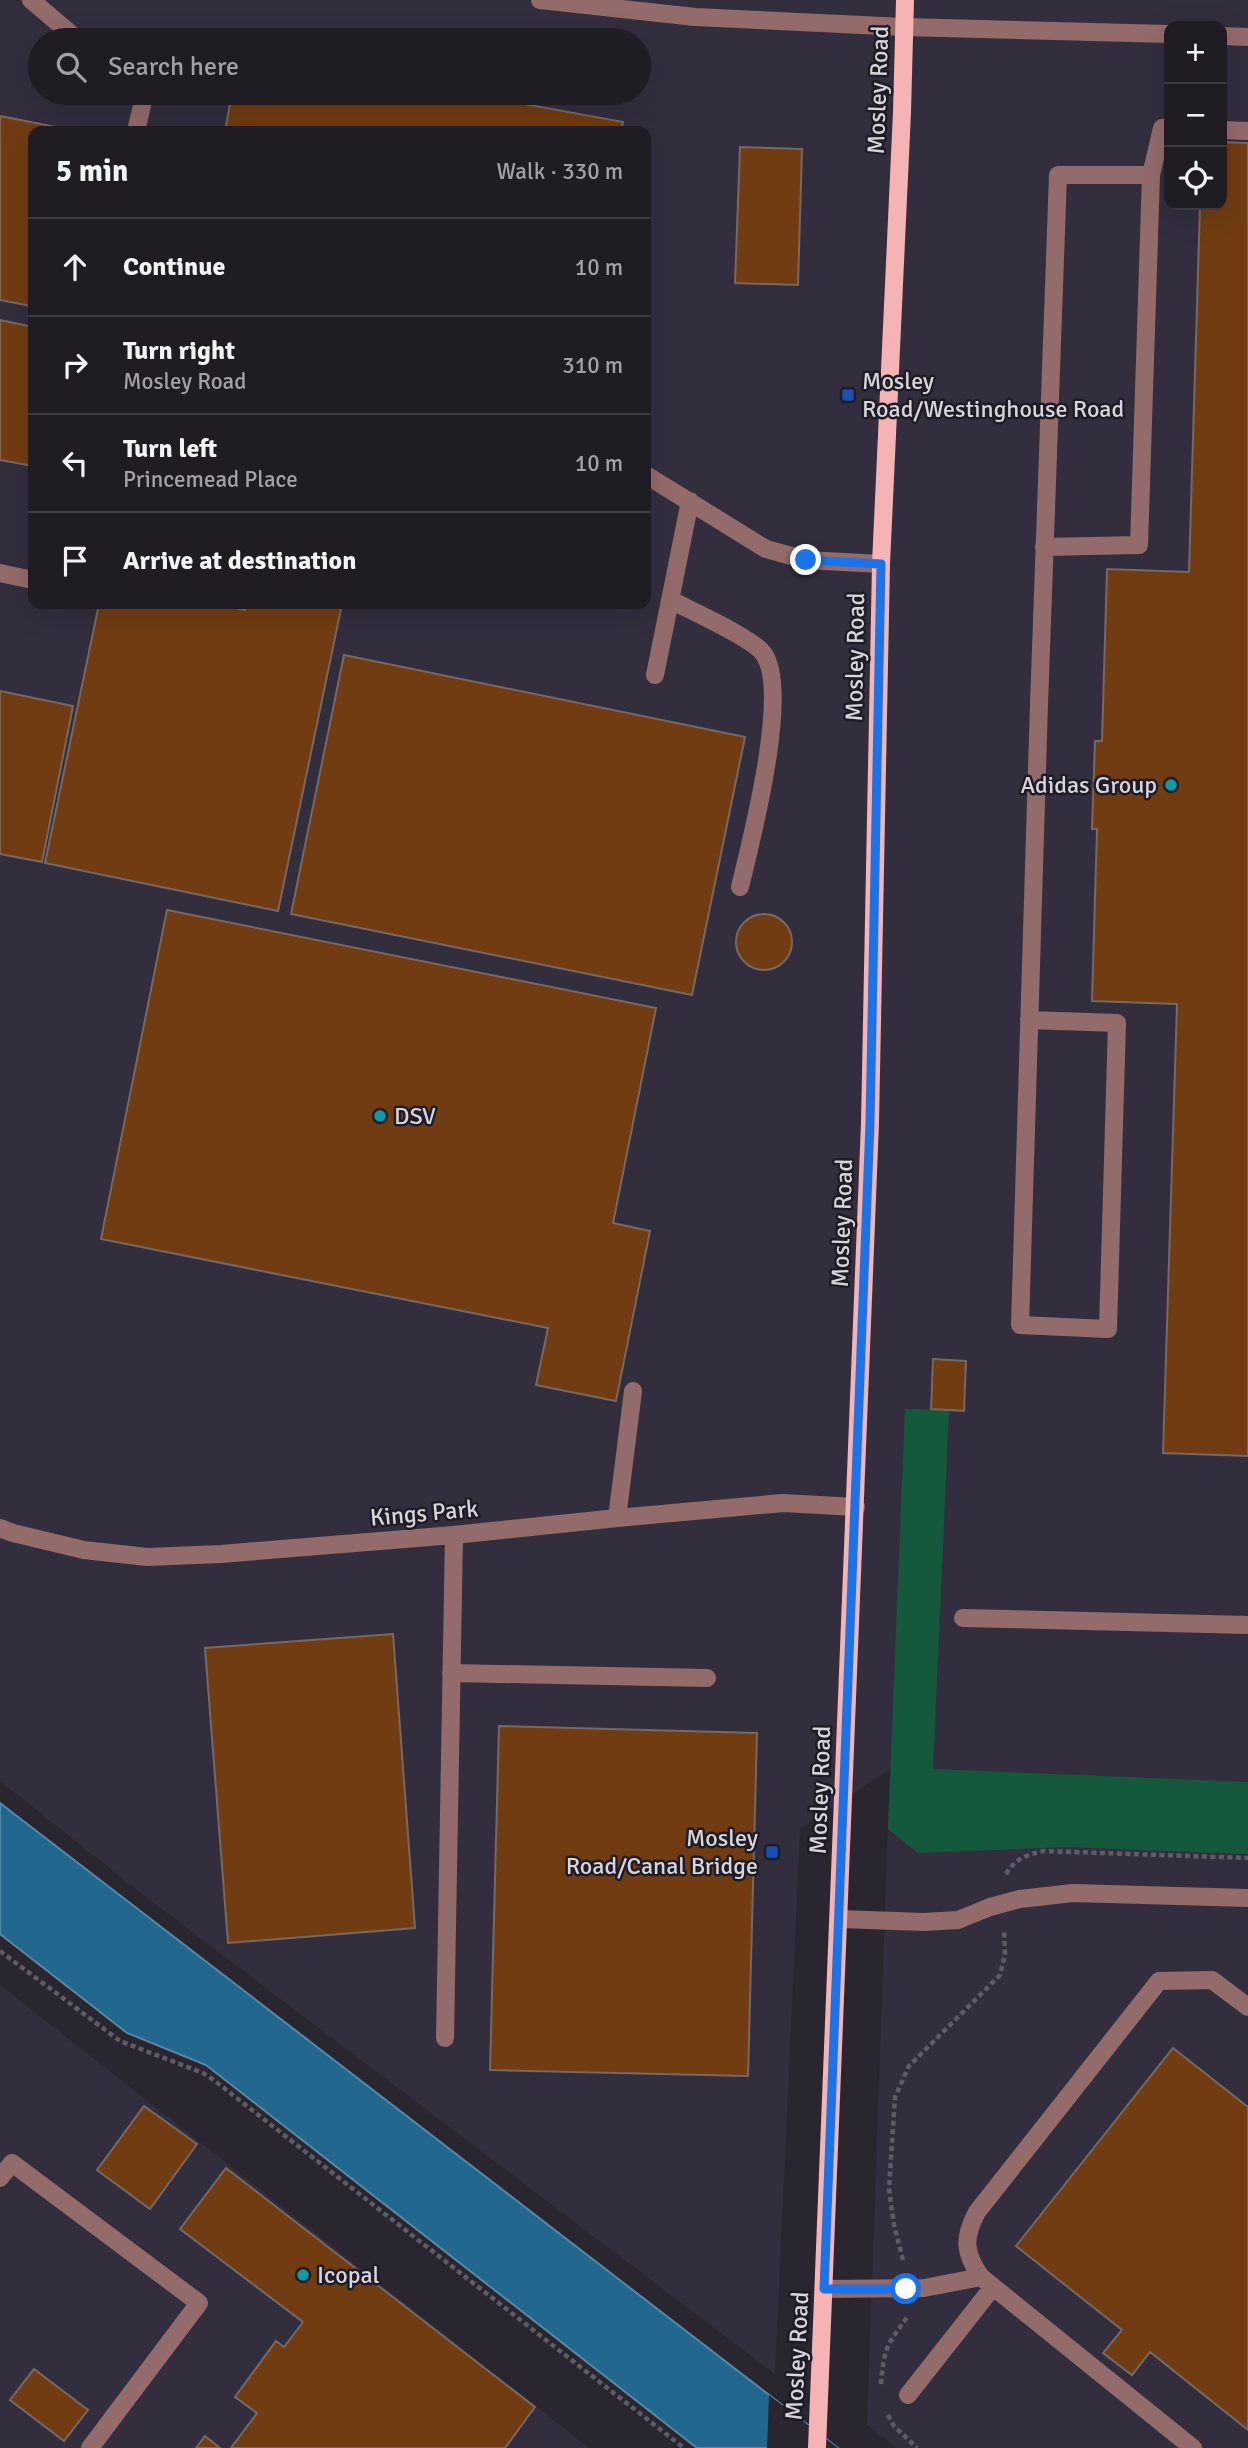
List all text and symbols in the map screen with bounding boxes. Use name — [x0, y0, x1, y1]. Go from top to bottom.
map controls — [1164, 21, 1227, 210]
button: + — [1164, 21, 1227, 84]
street label: Mosley Road — [861, 25, 895, 155]
search box — [28, 28, 651, 105]
icon: search — [52, 48, 90, 86]
text: Search here — [108, 51, 239, 83]
button: − — [1164, 84, 1227, 147]
button: locate — [1164, 147, 1227, 210]
text: 5 min — [56, 153, 128, 190]
text: Walk · 330 m — [497, 157, 623, 186]
icon: ahead — [56, 248, 94, 286]
text: Continue — [123, 251, 225, 283]
text: 10 m — [575, 253, 623, 282]
text: Turn right — [123, 335, 235, 367]
icon: right — [56, 346, 94, 384]
text: 310 m — [562, 351, 623, 380]
place label: Mosley Road/Westinghouse Road — [862, 366, 1124, 424]
text: Mosley Road — [123, 367, 246, 396]
marker: Mosley Road/Westinghouse Road — [840, 387, 856, 403]
text: Turn left — [123, 433, 217, 465]
icon: left — [56, 444, 94, 482]
text: 10 m — [575, 449, 623, 478]
text: Princemead Place — [123, 465, 298, 494]
icon: arrive — [56, 542, 94, 580]
route end — [790, 544, 821, 575]
text: Arrive at destination — [123, 545, 356, 577]
street label: Mosley Road — [839, 592, 871, 722]
place label: Adidas Group — [1021, 770, 1157, 800]
marker: Adidas Group — [1163, 777, 1179, 793]
place label: DSV — [394, 1101, 436, 1131]
marker: DSV — [372, 1108, 388, 1124]
street label: Mosley Road — [825, 1158, 859, 1288]
street label: Kings Park — [369, 1493, 479, 1533]
street label: Mosley Road — [803, 1725, 837, 1855]
place label: Mosley Road/Canal Bridge — [566, 1823, 758, 1881]
marker: Mosley Road/Canal Bridge — [764, 1844, 780, 1860]
place label: Icopal — [317, 2260, 380, 2290]
marker: Icopal — [295, 2267, 311, 2283]
route start — [890, 2273, 921, 2304]
street label: Mosley Road — [779, 2291, 815, 2421]

